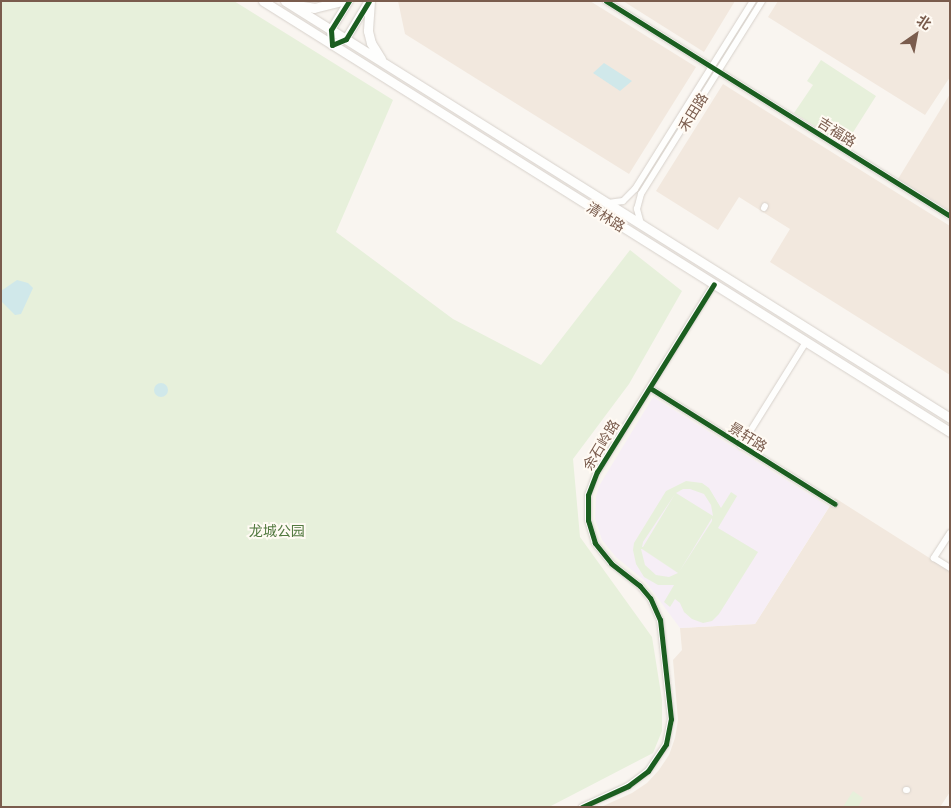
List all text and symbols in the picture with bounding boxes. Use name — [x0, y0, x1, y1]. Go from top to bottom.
north arrow — [891, 10, 941, 60]
text: 北 — [914, 12, 934, 33]
street label: 禾田路 — [675, 90, 711, 134]
street label: 吉福路 — [815, 114, 859, 150]
street label: 清林路 — [584, 199, 628, 235]
street label: 余石岭路 — [579, 417, 623, 473]
street label: 景轩路 — [726, 419, 770, 455]
park label: 龙城公园 — [249, 523, 305, 539]

